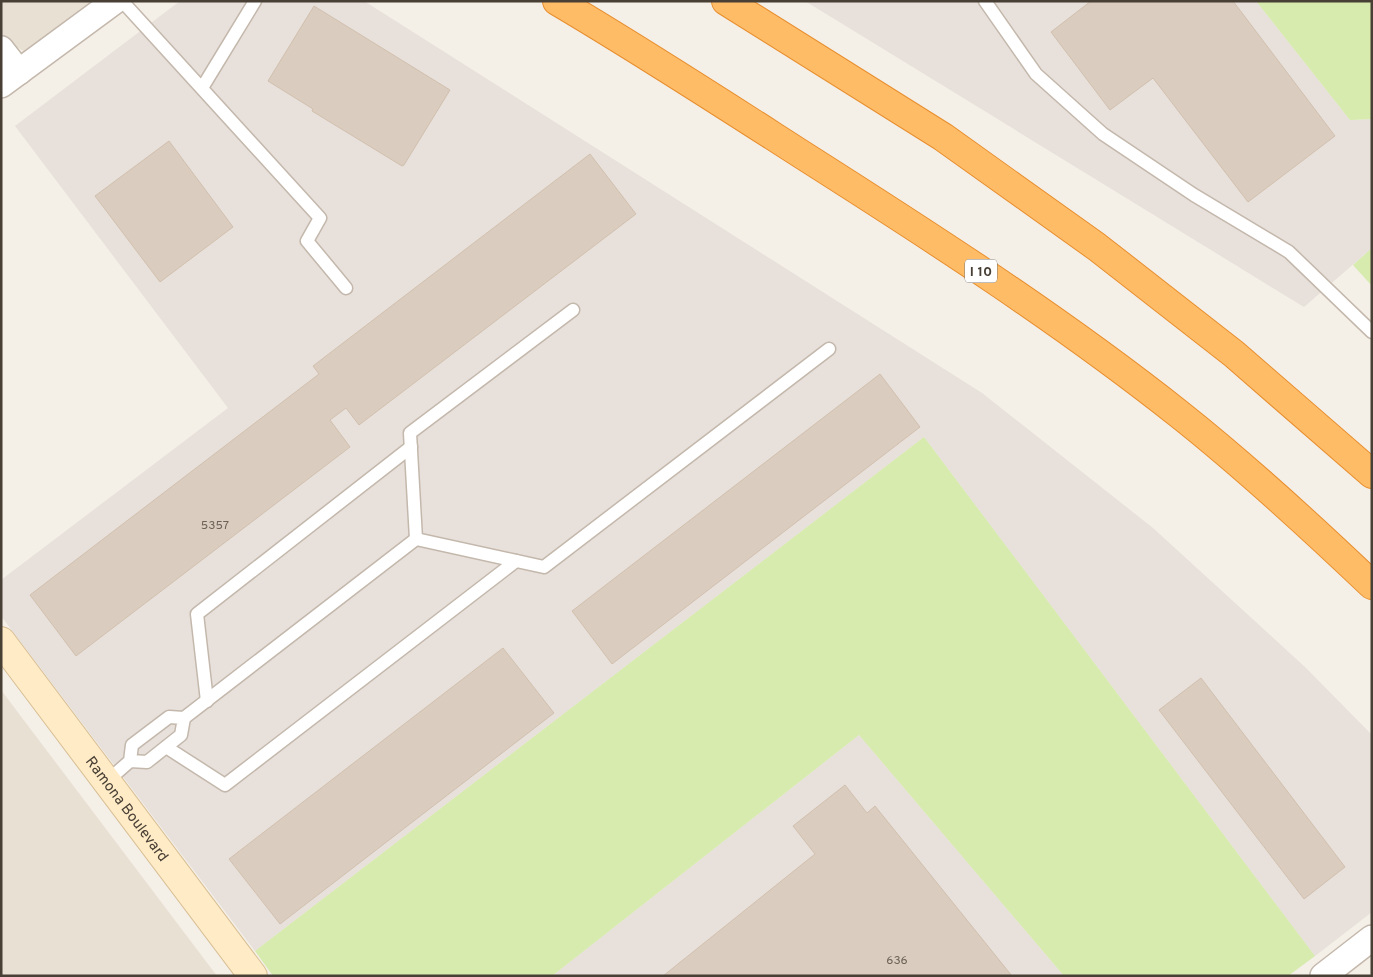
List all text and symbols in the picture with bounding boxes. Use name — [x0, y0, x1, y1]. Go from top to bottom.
road number: I 10 — [965, 260, 997, 282]
house number: 5357 — [201, 518, 229, 534]
street label: Ramona Boulevard — [80, 753, 172, 866]
house number: 636 — [886, 953, 908, 969]

